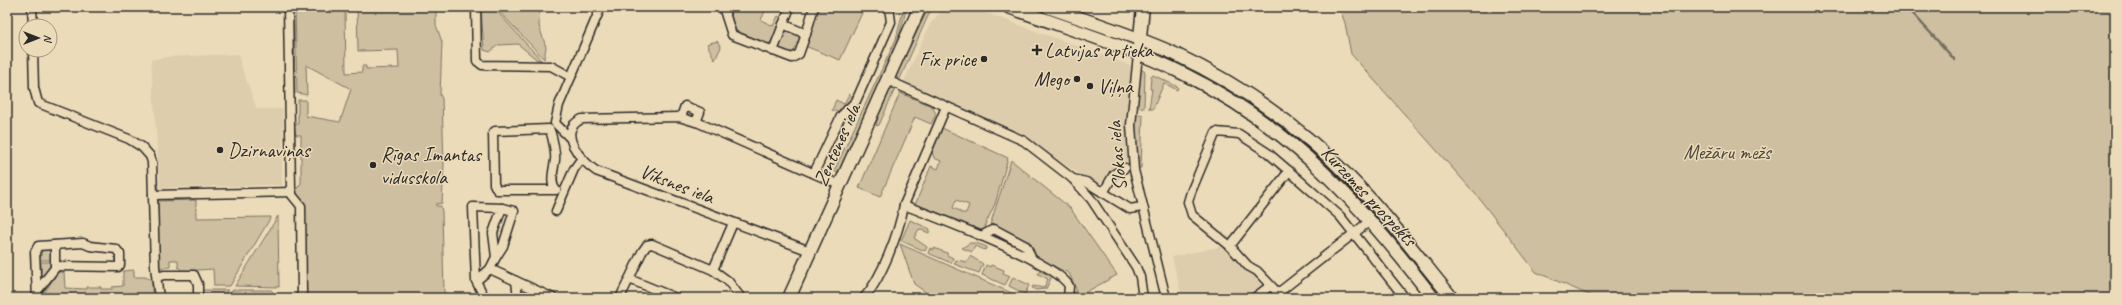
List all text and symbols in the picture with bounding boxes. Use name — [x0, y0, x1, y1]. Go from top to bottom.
north arrow — [18, 18, 58, 58]
text: N — [41, 35, 55, 44]
place label: Latvijas aptieka — [1045, 38, 1154, 63]
marker: Latvijas aptieka — [1032, 45, 1042, 55]
place label: Fix price — [919, 47, 977, 72]
marker: Fix price — [979, 54, 989, 64]
place label: Mego — [1034, 67, 1071, 92]
marker: Mego — [1072, 74, 1082, 84]
place label: Viļņa — [1098, 74, 1134, 99]
marker: Viļņa — [1085, 81, 1095, 91]
street label: Zentenes iela — [808, 98, 867, 190]
street label: Slokas iela — [1101, 118, 1132, 192]
place label: Dzirnaviņas — [228, 138, 312, 163]
street label: Kurzemes prospekts — [1316, 140, 1424, 253]
park label: Mežāru mežs — [1683, 140, 1773, 165]
place label: Rīgas Imantas vidusskola — [381, 142, 483, 190]
marker: Dzirnaviņas — [215, 145, 225, 155]
street label: Vīksnes iela — [636, 158, 719, 210]
marker: Rīgas Imantas vidusskola — [368, 160, 378, 170]

